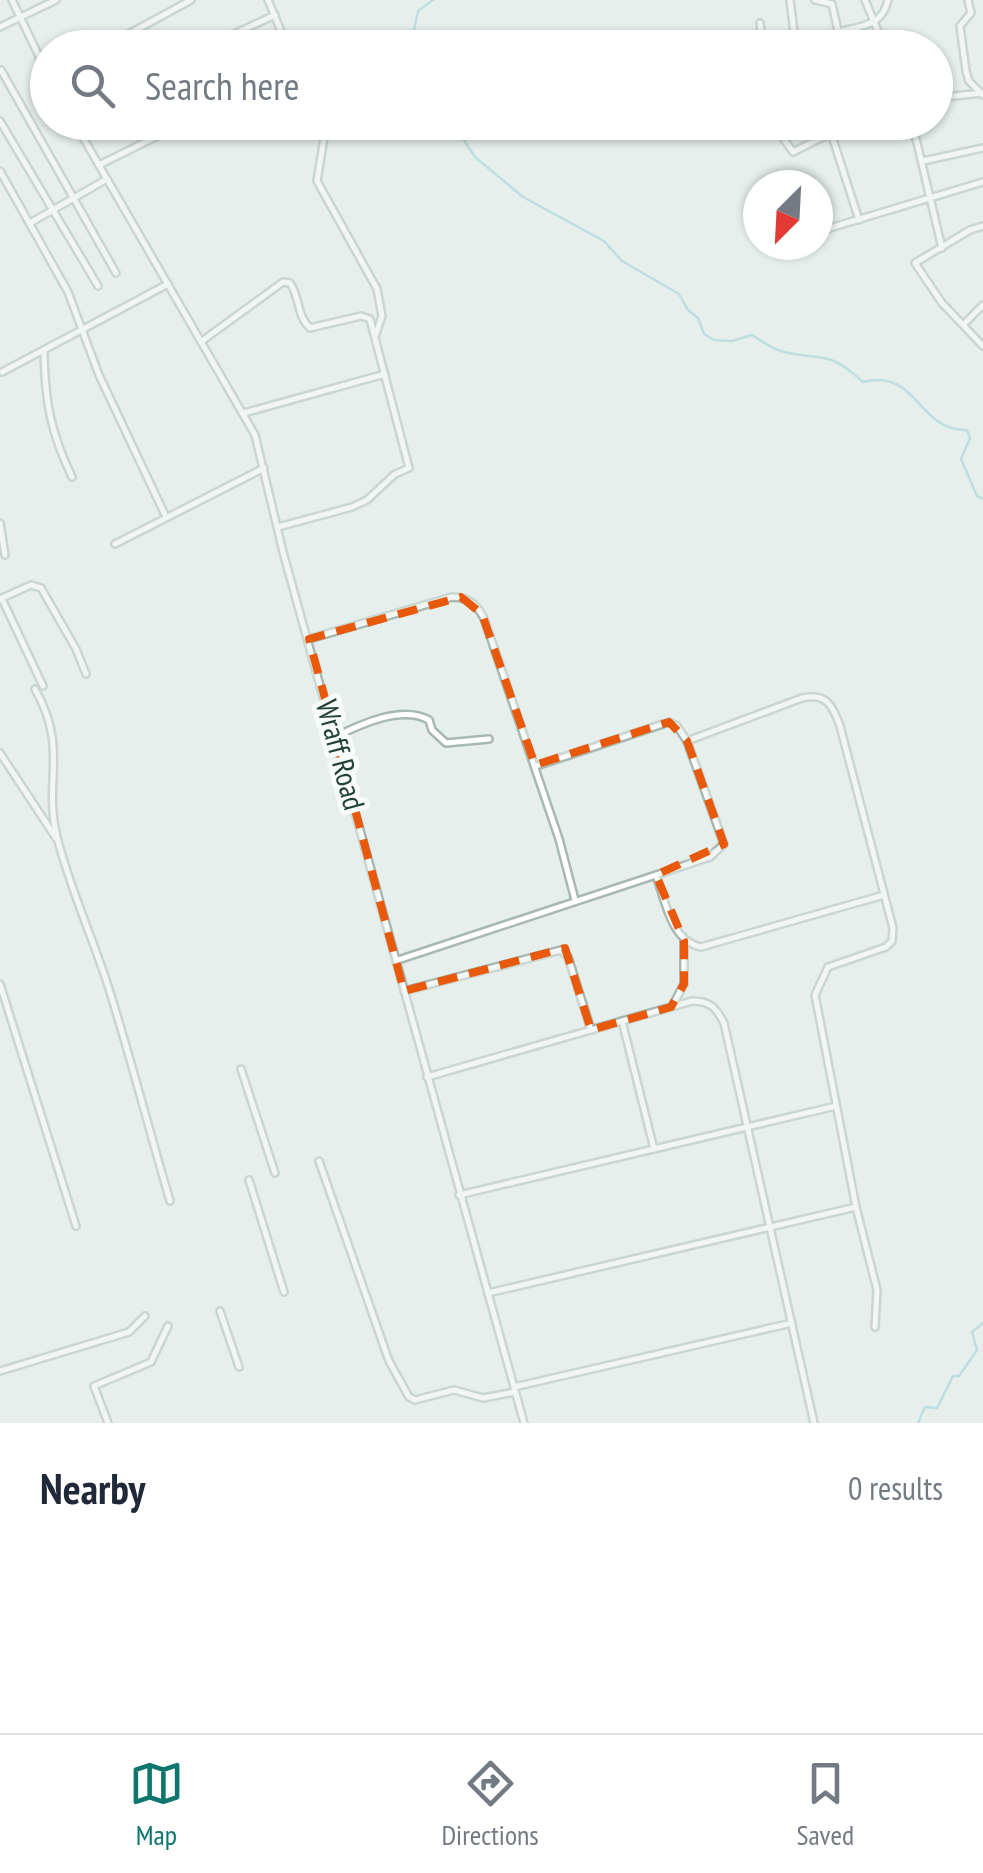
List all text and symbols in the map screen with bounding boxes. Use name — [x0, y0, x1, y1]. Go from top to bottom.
search box — [30, 30, 953, 140]
icon: search — [65, 58, 120, 113]
text: Search here — [145, 61, 299, 110]
north arrow — [743, 170, 833, 260]
street label: Wraff Road — [308, 695, 375, 814]
text: Nearby — [40, 1461, 145, 1516]
text: 0 results — [848, 1467, 943, 1509]
tab: Map — [129, 1756, 184, 1853]
tab: Directions — [441, 1756, 539, 1853]
tab: Saved — [796, 1756, 854, 1853]

